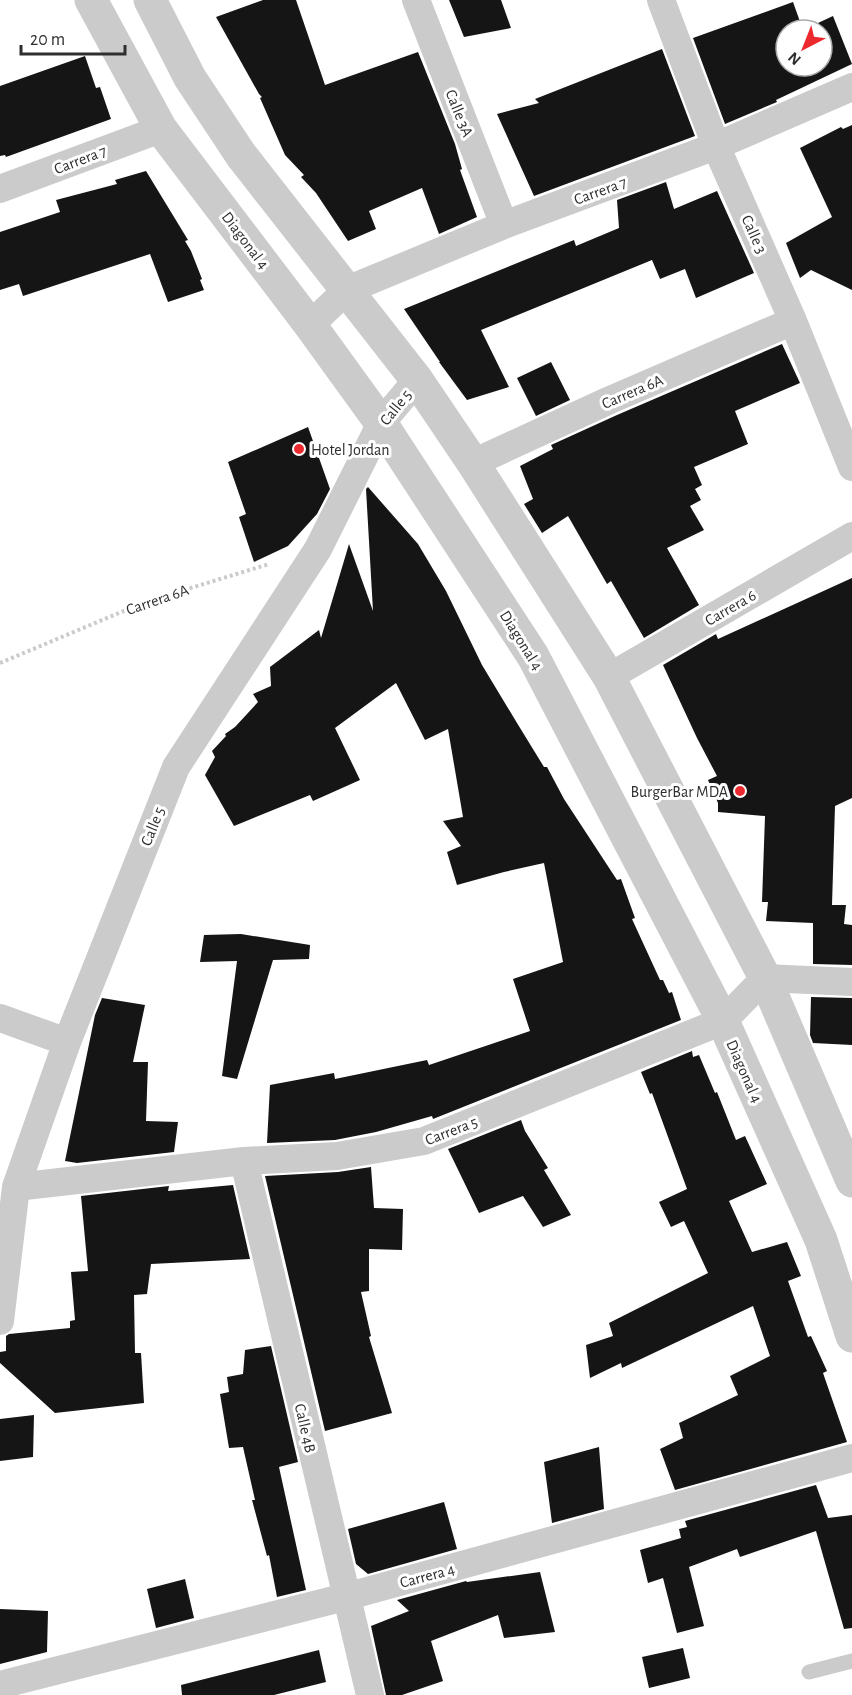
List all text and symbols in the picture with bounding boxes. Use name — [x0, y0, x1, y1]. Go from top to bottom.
scale bar — [21, 18, 124, 56]
north arrow — [774, 18, 834, 78]
text: 20 m — [30, 31, 65, 49]
text: N — [785, 49, 804, 68]
street label: Calle 3A — [442, 87, 476, 139]
street label: Carrera 7 — [52, 143, 109, 177]
street label: Carrera 7 — [572, 174, 629, 208]
street label: Diagonal 4 — [219, 209, 272, 272]
street label: Calle 3 — [739, 213, 770, 256]
street label: Carrera 6A — [599, 372, 665, 412]
street label: Calle 5 — [377, 387, 415, 428]
marker: Hotel Jordan — [292, 442, 306, 456]
place label: Hotel Jordan — [311, 442, 390, 458]
street label: Carrera 6A — [124, 582, 191, 618]
street label: Carrera 6 — [702, 587, 759, 629]
street label: Diagonal 4 — [497, 608, 546, 673]
place label: BurgerBar MDA — [630, 784, 728, 800]
marker: BurgerBar MDA — [733, 784, 747, 798]
street label: Calle 5 — [138, 805, 168, 848]
street label: Diagonal 4 — [723, 1038, 765, 1106]
street label: Carrera 5 — [423, 1114, 480, 1148]
street label: Calle 4B — [292, 1402, 318, 1454]
street label: Carrera 4 — [398, 1561, 457, 1591]

